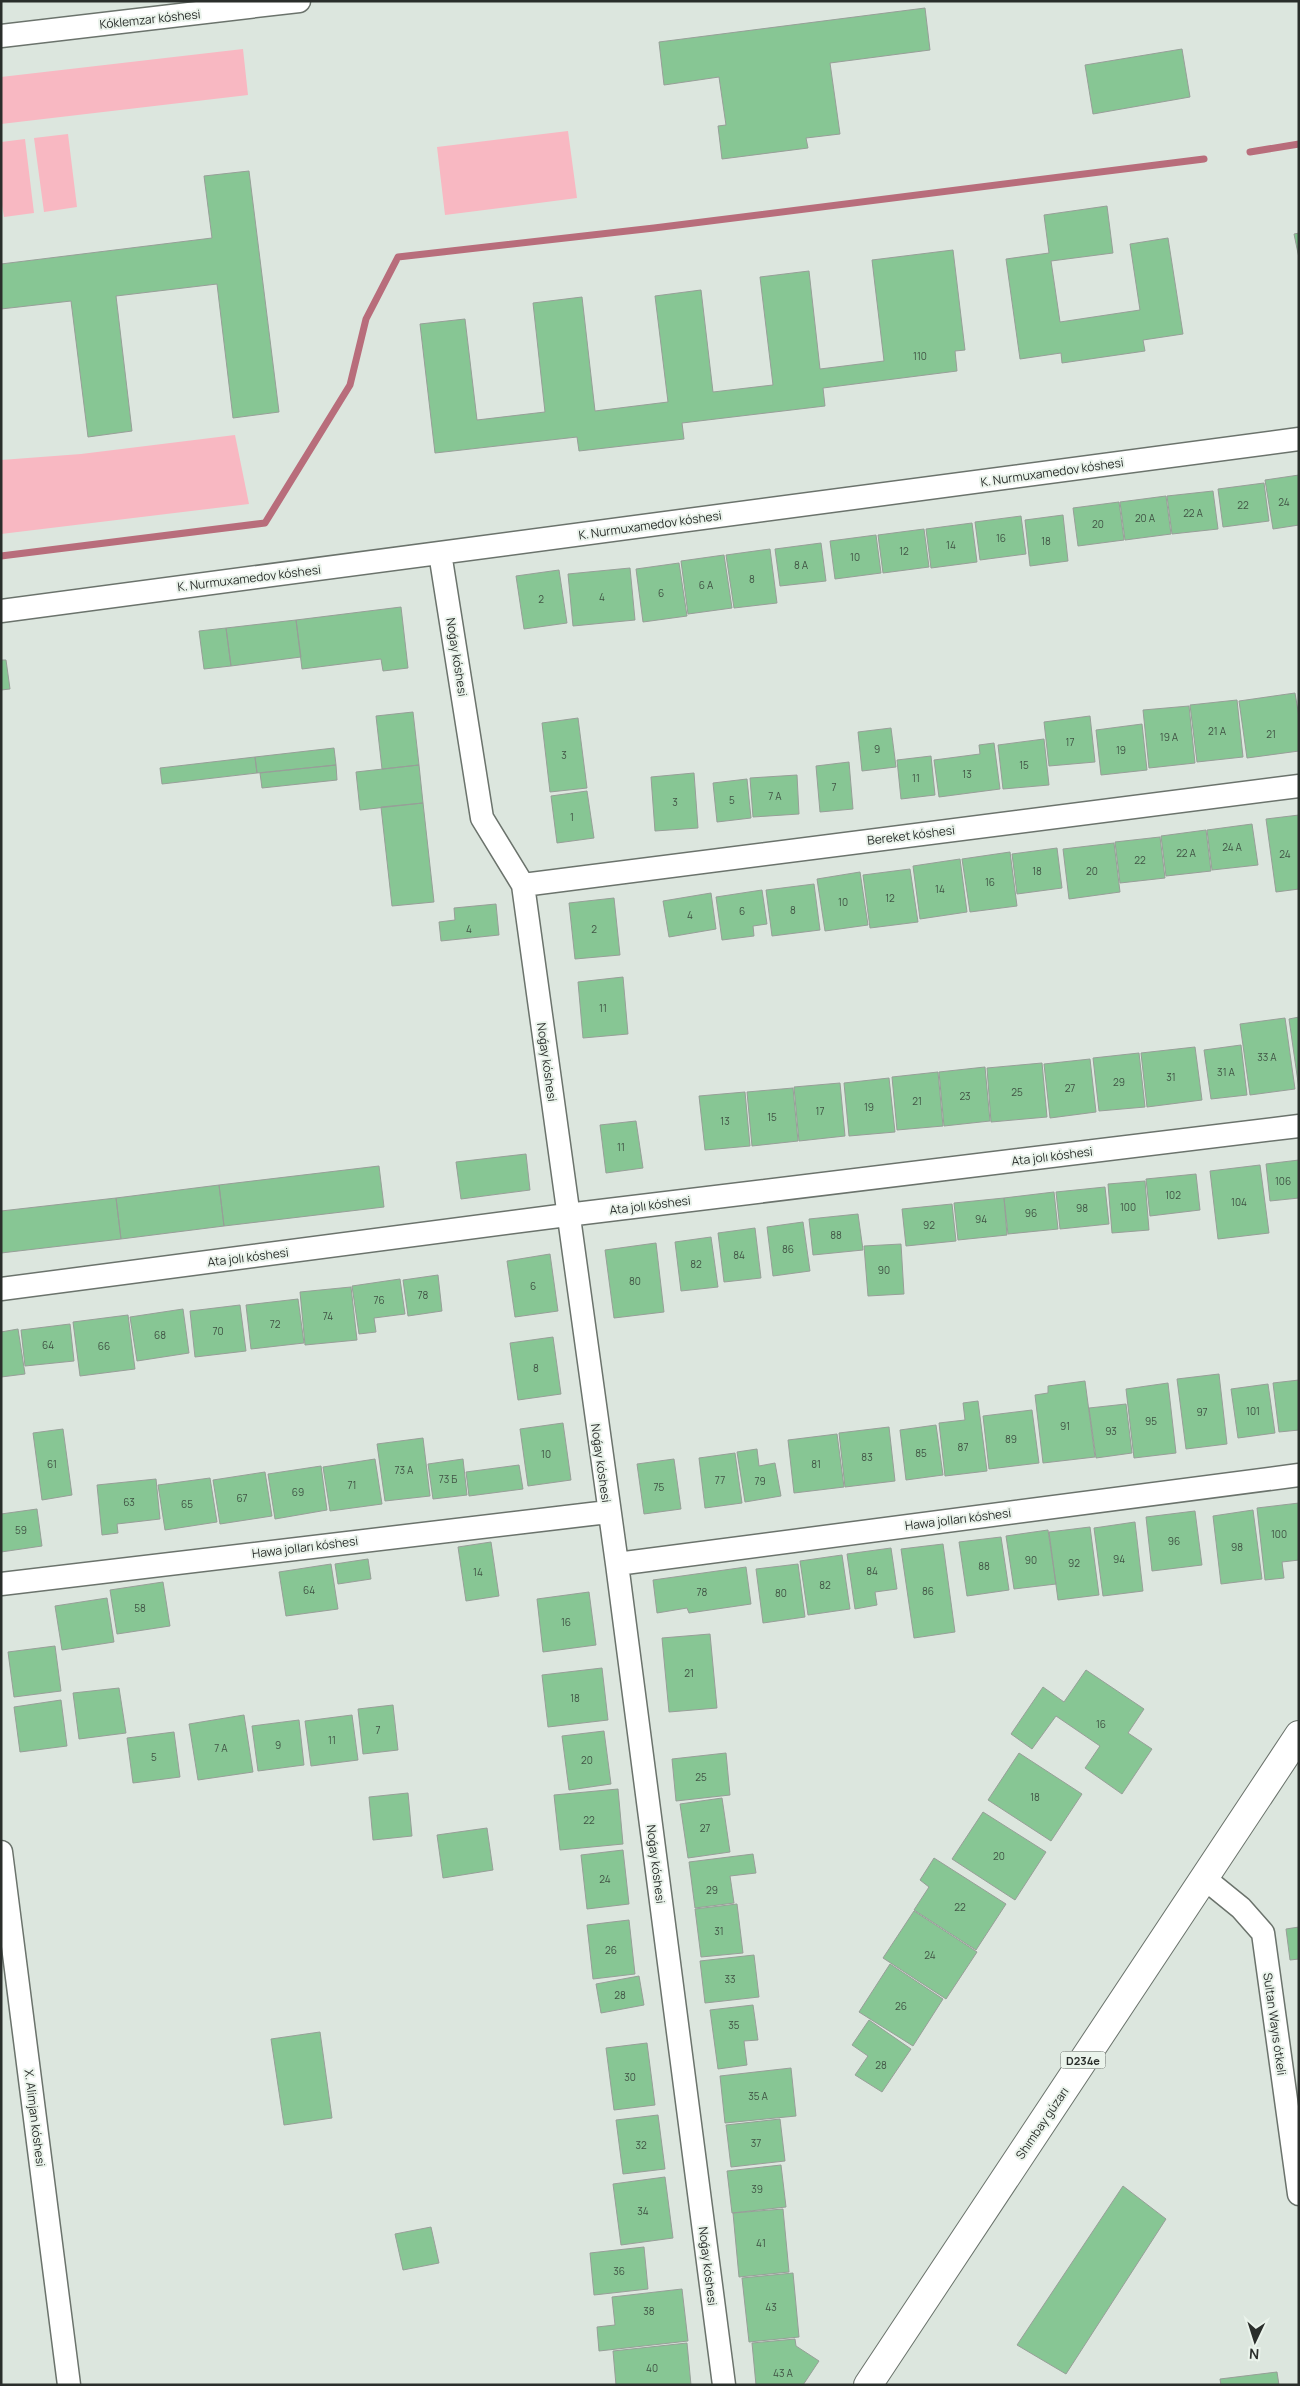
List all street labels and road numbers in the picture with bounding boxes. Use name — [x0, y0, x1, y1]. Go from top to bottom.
street label: Kóklemzar kóshesi — [99, 5, 201, 33]
street label: K. Nurmuxamedov kóshesi — [979, 454, 1125, 490]
street label: K. Nurmuxamedov kóshesi — [577, 507, 723, 543]
street label: K. Nurmuxamedov kóshesi — [176, 561, 322, 595]
street label: Noǵay kóshesi — [442, 616, 472, 698]
street label: Bereket kóshesi — [866, 821, 956, 849]
street label: Noǵay kóshesi — [533, 1021, 561, 1103]
street label: Ata jolı kóshesi — [1010, 1143, 1094, 1169]
street label: Ata jolı kóshesi — [608, 1192, 692, 1218]
street label: Ata jolı kóshesi — [206, 1244, 290, 1270]
street label: Noǵay kóshesi — [587, 1422, 615, 1504]
street label: Hawa jolları kóshesi — [904, 1504, 1012, 1534]
street label: Hawa jolları kóshesi — [251, 1532, 359, 1562]
street label: Noǵay kóshesi — [643, 1824, 669, 1904]
street label: Sultan Wayıs ótkeli — [1259, 1972, 1291, 2076]
road number: D234e — [1060, 2052, 1106, 2068]
street label: X. Alimjan kóshesi — [21, 2068, 49, 2168]
street label: Shımbay gúzarı — [1012, 2084, 1072, 2162]
street label: Noǵay kóshesi — [695, 2226, 721, 2306]

